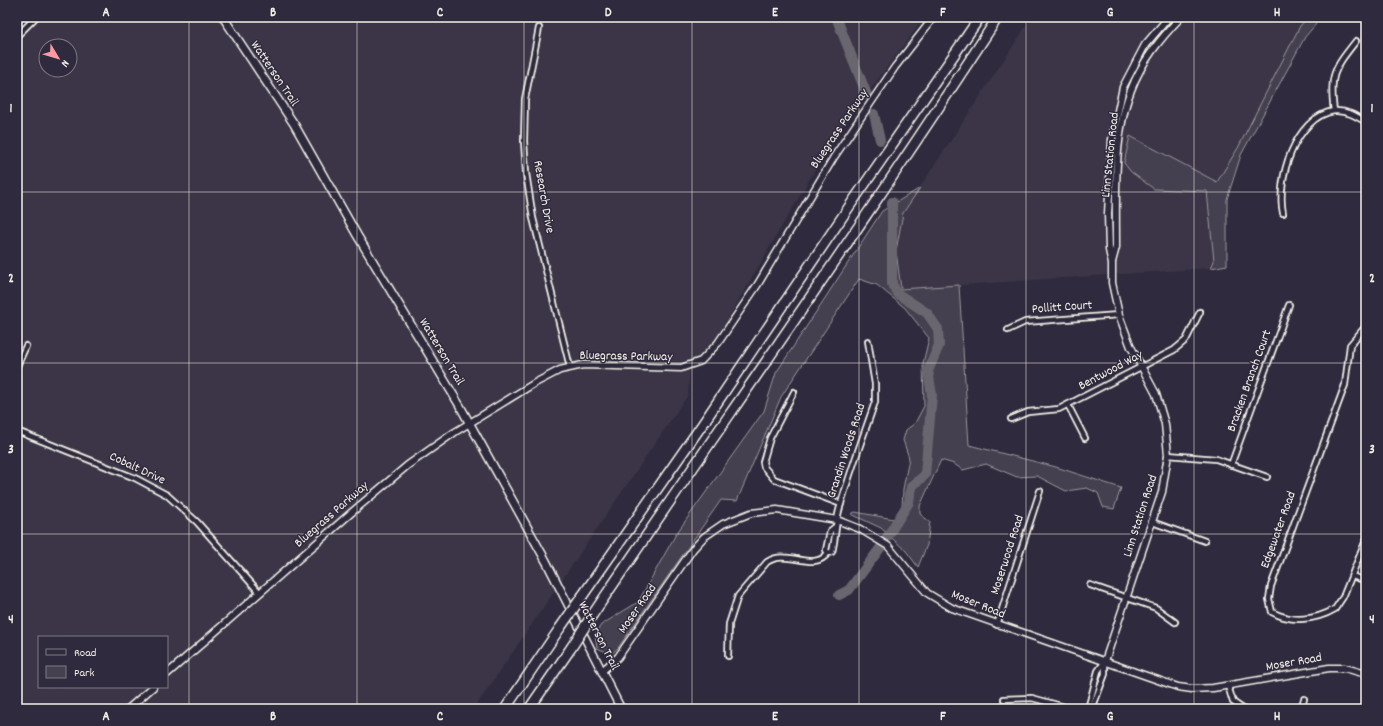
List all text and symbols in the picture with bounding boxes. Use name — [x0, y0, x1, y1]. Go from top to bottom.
text: A — [102, 4, 110, 23]
text: B — [270, 4, 276, 23]
text: C — [437, 4, 444, 23]
text: D — [605, 4, 612, 23]
text: E — [772, 4, 779, 23]
text: F — [940, 4, 946, 23]
text: G — [1107, 4, 1114, 23]
text: H — [1274, 4, 1281, 23]
street label: Watterson Trail — [245, 37, 303, 111]
north arrow — [38, 38, 78, 78]
text: N — [56, 56, 72, 70]
street label: Bluegrass Parkway — [806, 85, 874, 173]
text: 1 — [10, 100, 13, 119]
text: 1 — [1371, 100, 1374, 119]
street label: Linn Station Road — [1097, 111, 1125, 199]
street label: Research Drive — [527, 159, 559, 235]
text: 2 — [8, 270, 14, 289]
text: 2 — [1369, 270, 1375, 289]
street label: Pollitt Court — [1031, 296, 1093, 320]
street label: Watterson Trail — [413, 315, 469, 389]
street label: Bracken Branch Court — [1223, 327, 1277, 435]
street label: Bentwood Way — [1075, 346, 1147, 396]
street label: Bluegrass Parkway — [579, 347, 673, 367]
street label: Grandin Woods Road — [823, 401, 871, 501]
text: 3 — [8, 441, 14, 460]
text: 3 — [1369, 441, 1375, 460]
street label: Cobalt Drive — [106, 448, 168, 490]
street label: Linn Station Road — [1119, 472, 1163, 560]
street label: Bluegrass Parkway — [291, 477, 374, 553]
street label: Edgewater Road — [1256, 489, 1302, 571]
street label: Moserwood Road — [986, 513, 1030, 597]
street label: Moser Road — [614, 580, 662, 638]
street label: Moser Road — [948, 586, 1008, 624]
street label: Watterson Trail — [572, 598, 624, 674]
text: 4 — [8, 611, 14, 630]
text: 4 — [1369, 611, 1375, 630]
legend — [38, 636, 168, 688]
text: Road — [74, 645, 96, 662]
street label: Moser Road — [1264, 649, 1324, 677]
text: Park — [74, 665, 95, 682]
text: A — [102, 708, 110, 726]
text: B — [270, 708, 276, 726]
text: C — [437, 708, 444, 726]
text: D — [605, 708, 612, 726]
text: E — [772, 708, 779, 726]
text: F — [940, 708, 946, 726]
text: G — [1107, 708, 1114, 726]
text: H — [1274, 708, 1281, 726]

